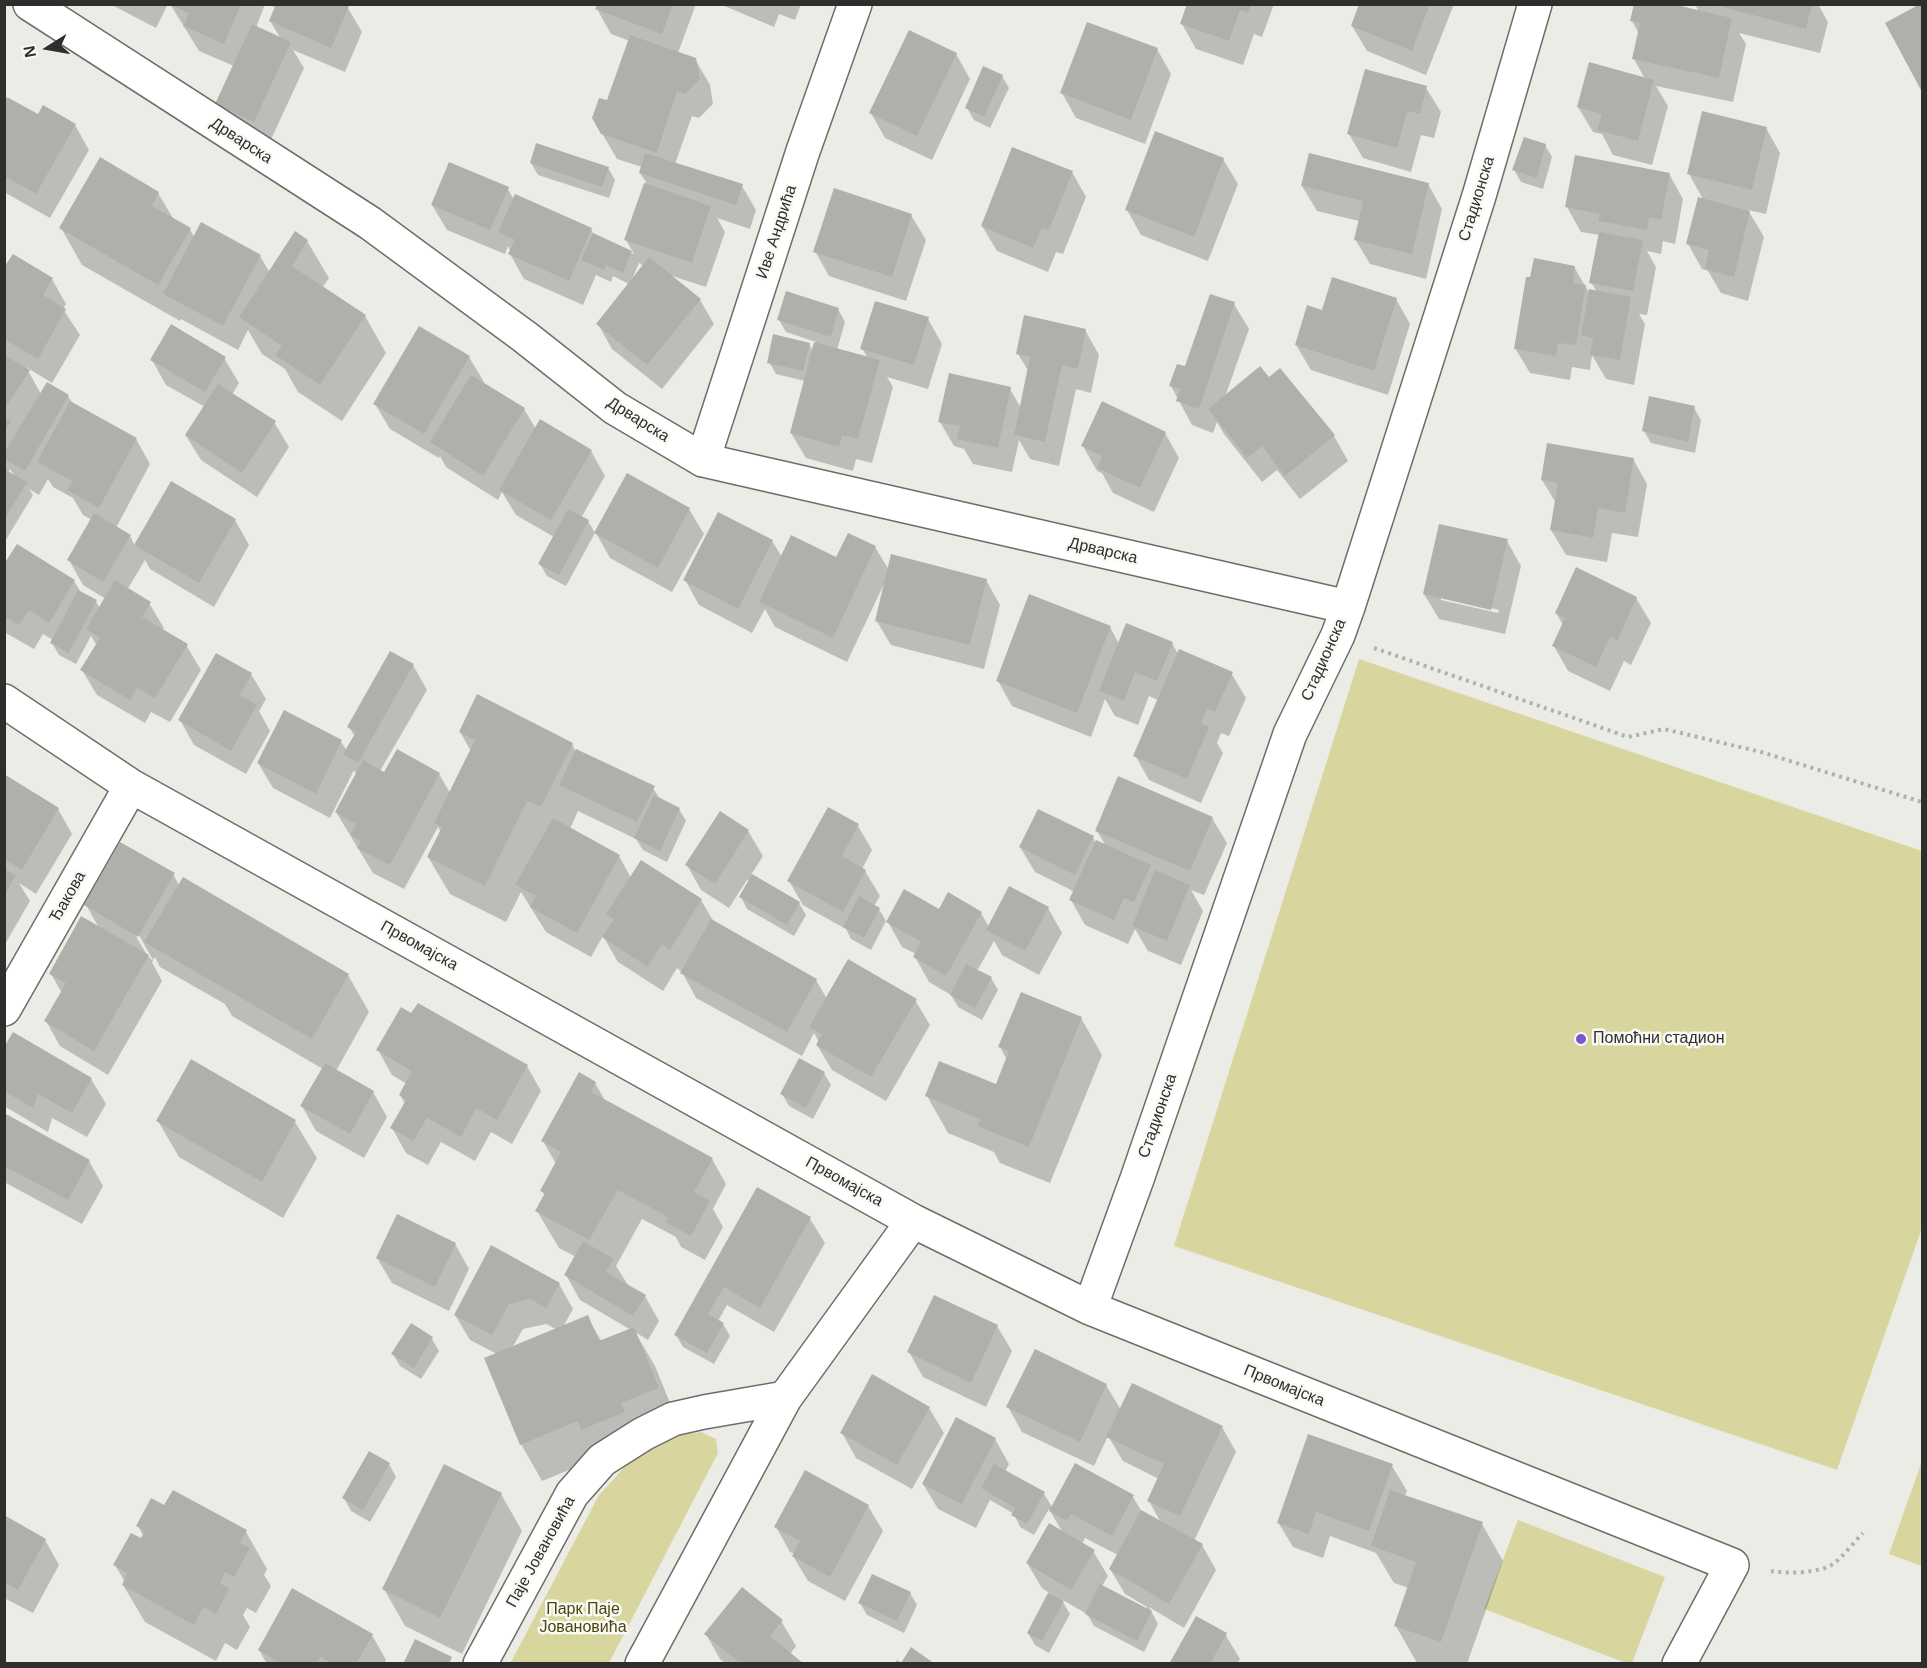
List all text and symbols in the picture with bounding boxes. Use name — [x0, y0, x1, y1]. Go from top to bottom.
north arrow — [18, 18, 78, 78]
text: N — [20, 44, 39, 59]
street label: Дрварска — [206, 114, 276, 168]
street label: Стадионска — [1455, 154, 1499, 244]
street label: Иве Андрића — [753, 183, 801, 281]
street label: Дрварска — [603, 393, 673, 447]
street label: Дрварска — [1067, 534, 1139, 568]
street label: Стадионска — [1297, 616, 1351, 704]
street label: Ђакова — [46, 868, 90, 926]
street label: Првомајска — [377, 917, 461, 975]
place label: Помоћни стадион — [1593, 1029, 1724, 1049]
marker: Помоћни стадион — [1574, 1032, 1588, 1046]
street label: Стадионска — [1135, 1071, 1181, 1161]
street label: Првомајска — [802, 1153, 886, 1211]
street label: Првомајска — [1241, 1361, 1327, 1411]
street label: Паје Јовановића — [502, 1493, 580, 1611]
park label: Парк Паје Јовановића — [539, 1600, 627, 1638]

